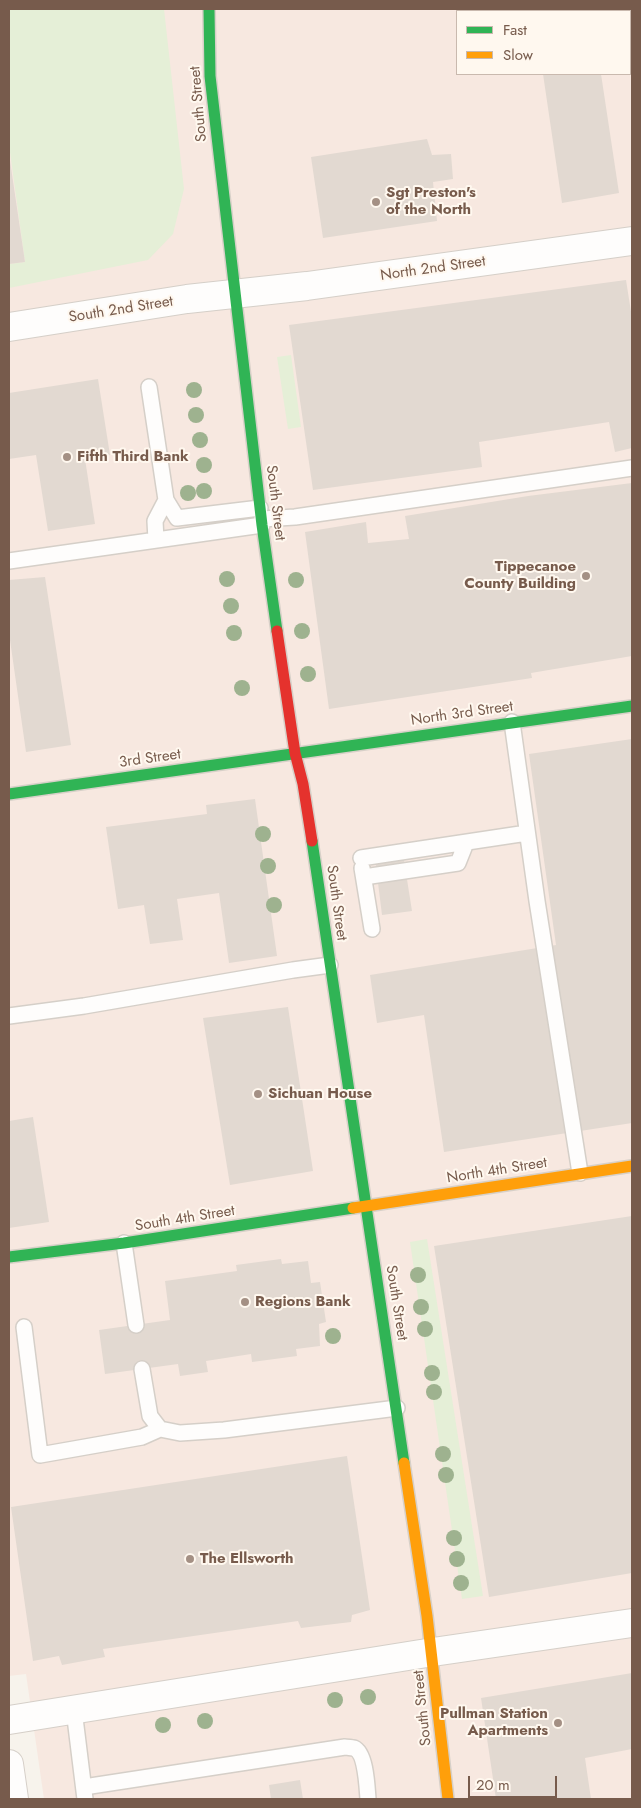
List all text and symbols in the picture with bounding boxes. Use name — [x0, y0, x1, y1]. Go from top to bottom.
legend — [456, 10, 631, 75]
text: Fast — [503, 19, 527, 41]
text: Slow — [503, 44, 533, 66]
street label: South Street — [187, 65, 211, 143]
place label: Sgt Preston's of the North — [386, 184, 476, 219]
marker: Sgt Preston's of the North — [370, 196, 382, 208]
street label: North 2nd Street — [379, 253, 487, 285]
street label: South 2nd Street — [67, 293, 175, 327]
place label: Fifth Third Bank — [77, 448, 189, 466]
marker: Fifth Third Bank — [61, 451, 73, 463]
street label: South Street — [261, 464, 289, 542]
place label: Tippecanoe County Building — [464, 558, 576, 593]
marker: Tippecanoe County Building — [580, 570, 592, 582]
street label: North 3rd Street — [410, 698, 514, 730]
street label: 3rd Street — [118, 746, 182, 772]
street label: South Street — [322, 864, 350, 942]
place label: Sichuan House — [268, 1085, 372, 1103]
marker: Sichuan House — [252, 1088, 264, 1100]
street label: North 4th Street — [445, 1154, 549, 1188]
street label: South 4th Street — [134, 1202, 236, 1236]
street label: South Street — [381, 1264, 411, 1342]
place label: Regions Bank — [255, 1293, 351, 1311]
marker: Regions Bank — [239, 1296, 251, 1308]
place label: The Ellsworth — [200, 1550, 293, 1568]
marker: The Ellsworth — [184, 1553, 196, 1565]
street label: South Street — [410, 1669, 436, 1747]
place label: Pullman Station Apartments — [440, 1705, 548, 1740]
marker: Pullman Station Apartments — [552, 1717, 564, 1729]
scale bar — [471, 1766, 560, 1798]
text: 20 m — [476, 1774, 510, 1796]

